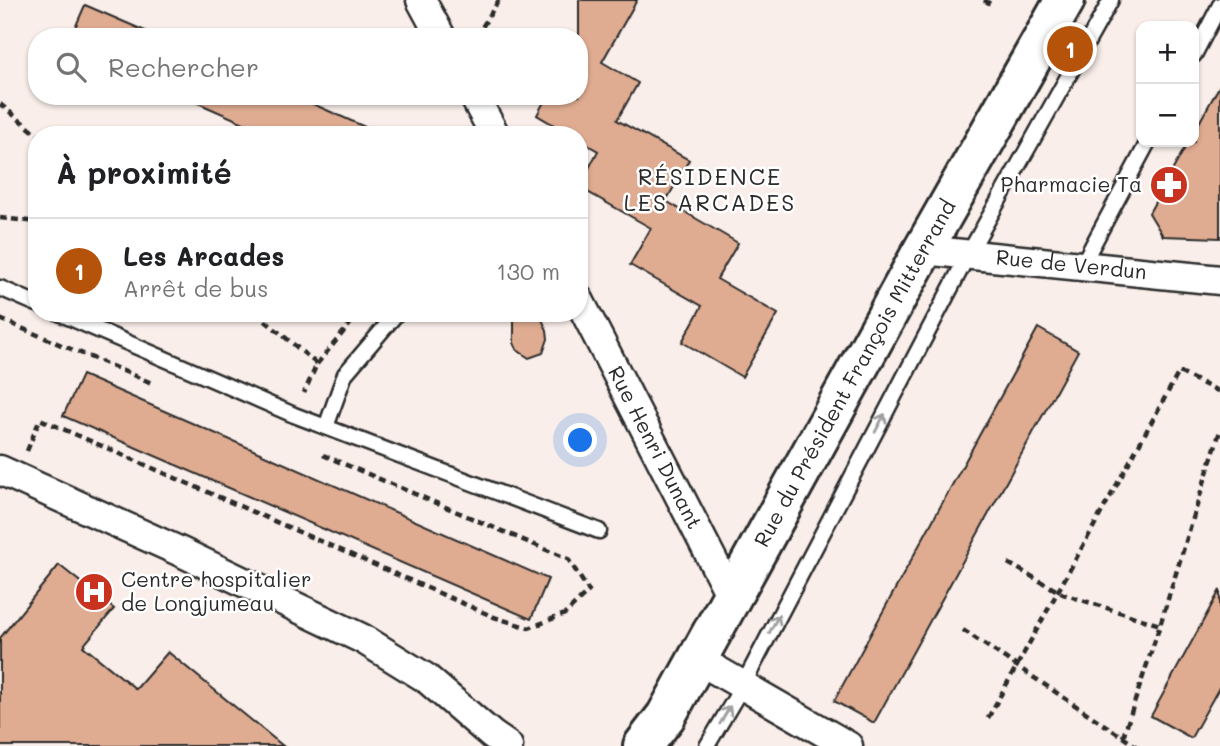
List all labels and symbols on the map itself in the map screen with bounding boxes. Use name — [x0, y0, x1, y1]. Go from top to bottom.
pin: 1 — [1047, 23, 1093, 75]
district label: RÉSIDENCE LES ARCADES — [624, 161, 796, 217]
pharmacy icon: Pharmacie Ta — [1148, 164, 1190, 206]
place label: Pharmacie Ta — [1001, 170, 1142, 197]
street label: Rue du Président François Mitterrand — [747, 194, 961, 551]
street label: Rue de Verdun — [995, 242, 1148, 285]
street label: Rue Henri Dunant — [603, 361, 709, 533]
one-way arrow — [873, 413, 887, 434]
your location — [563, 423, 597, 457]
place label: Centre hospitalier de Longjumeau — [121, 565, 312, 616]
hospital icon: Centre hospitalier de Longjumeau — [73, 571, 115, 613]
one-way arrow — [768, 614, 782, 635]
one-way arrow — [718, 706, 732, 726]

